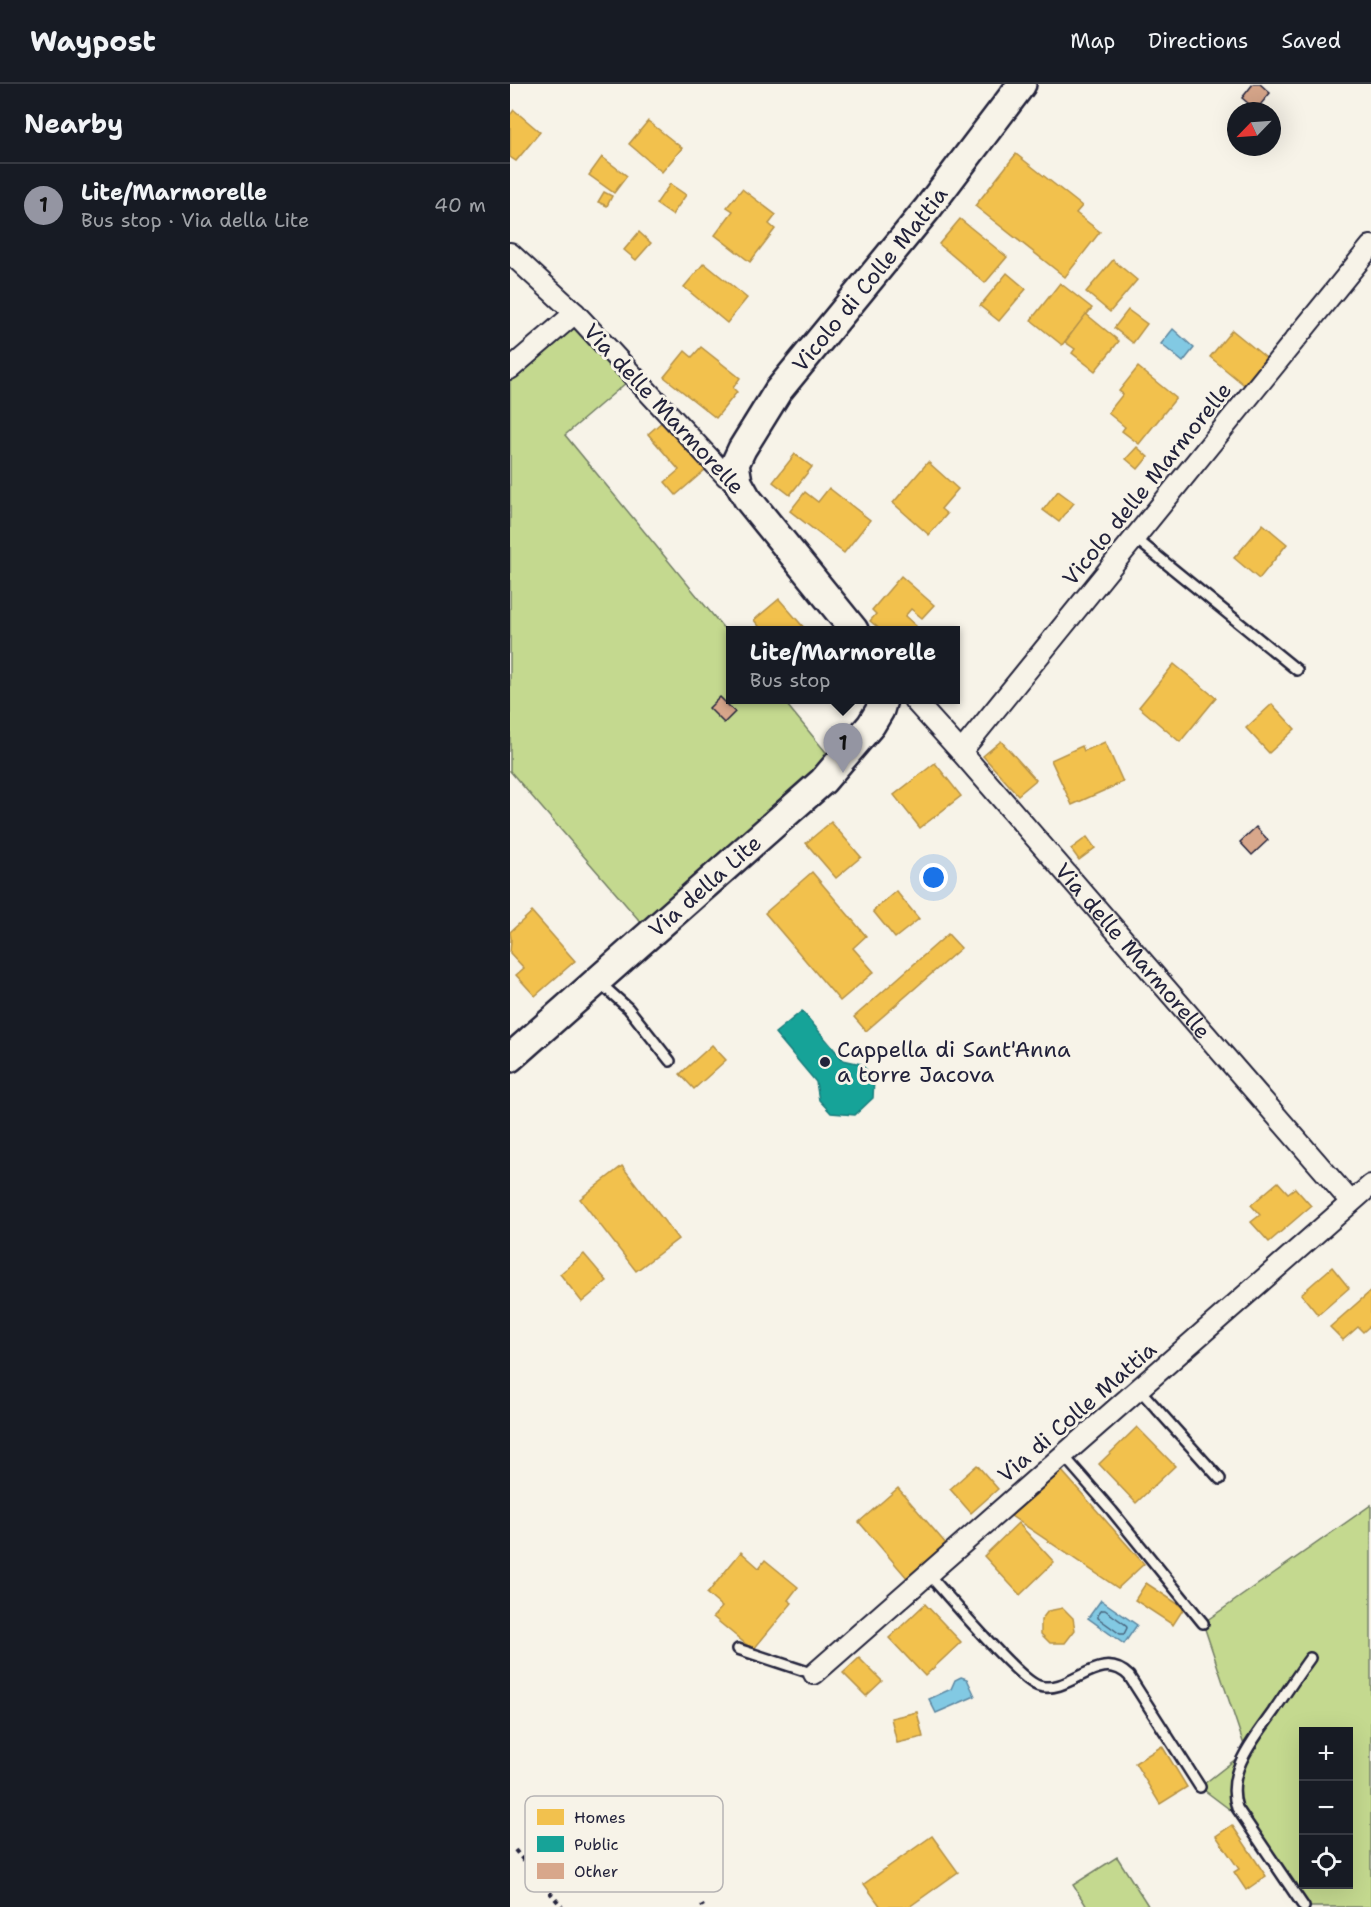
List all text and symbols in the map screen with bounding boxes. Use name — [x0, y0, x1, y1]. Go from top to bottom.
text: Waypost — [30, 22, 156, 60]
text: Map — [1070, 27, 1115, 55]
text: Directions — [1148, 27, 1248, 55]
text: Saved — [1281, 27, 1341, 55]
north arrow — [1227, 102, 1281, 156]
text: Nearby — [24, 106, 123, 141]
text: Lite/Marmorelle — [81, 178, 267, 207]
street label: Vicolo di Colle Mattia — [785, 180, 954, 378]
text: 1 — [39, 192, 48, 218]
text: 40 m — [434, 192, 486, 218]
text: Bus stop · Via della Lite — [81, 207, 309, 233]
street label: Via delle Marmorelle — [577, 317, 751, 501]
street label: Vicolo delle Marmorelle — [1056, 376, 1238, 592]
popup — [726, 626, 960, 704]
text: Lite/Marmorelle — [750, 638, 936, 667]
text: Bus stop — [750, 667, 831, 693]
pin: 1 — [824, 724, 862, 773]
street label: Via della Lite — [642, 828, 767, 943]
street label: Via delle Marmorelle — [1049, 857, 1218, 1045]
your location — [919, 863, 948, 892]
place label: Cappella di Sant'Anna a torre Jacova — [837, 1035, 1071, 1089]
marker: Cappella di Sant'Anna a torre Jacova — [818, 1055, 832, 1069]
street label: Via di Colle Mattia — [992, 1335, 1163, 1489]
map controls — [1299, 1727, 1353, 1889]
button: + — [1299, 1727, 1353, 1781]
button: − — [1299, 1781, 1353, 1835]
legend — [525, 1796, 723, 1892]
text: Homes — [574, 1807, 626, 1828]
text: Public — [574, 1834, 619, 1855]
button: locate — [1299, 1835, 1353, 1889]
text: Other — [574, 1861, 618, 1882]

